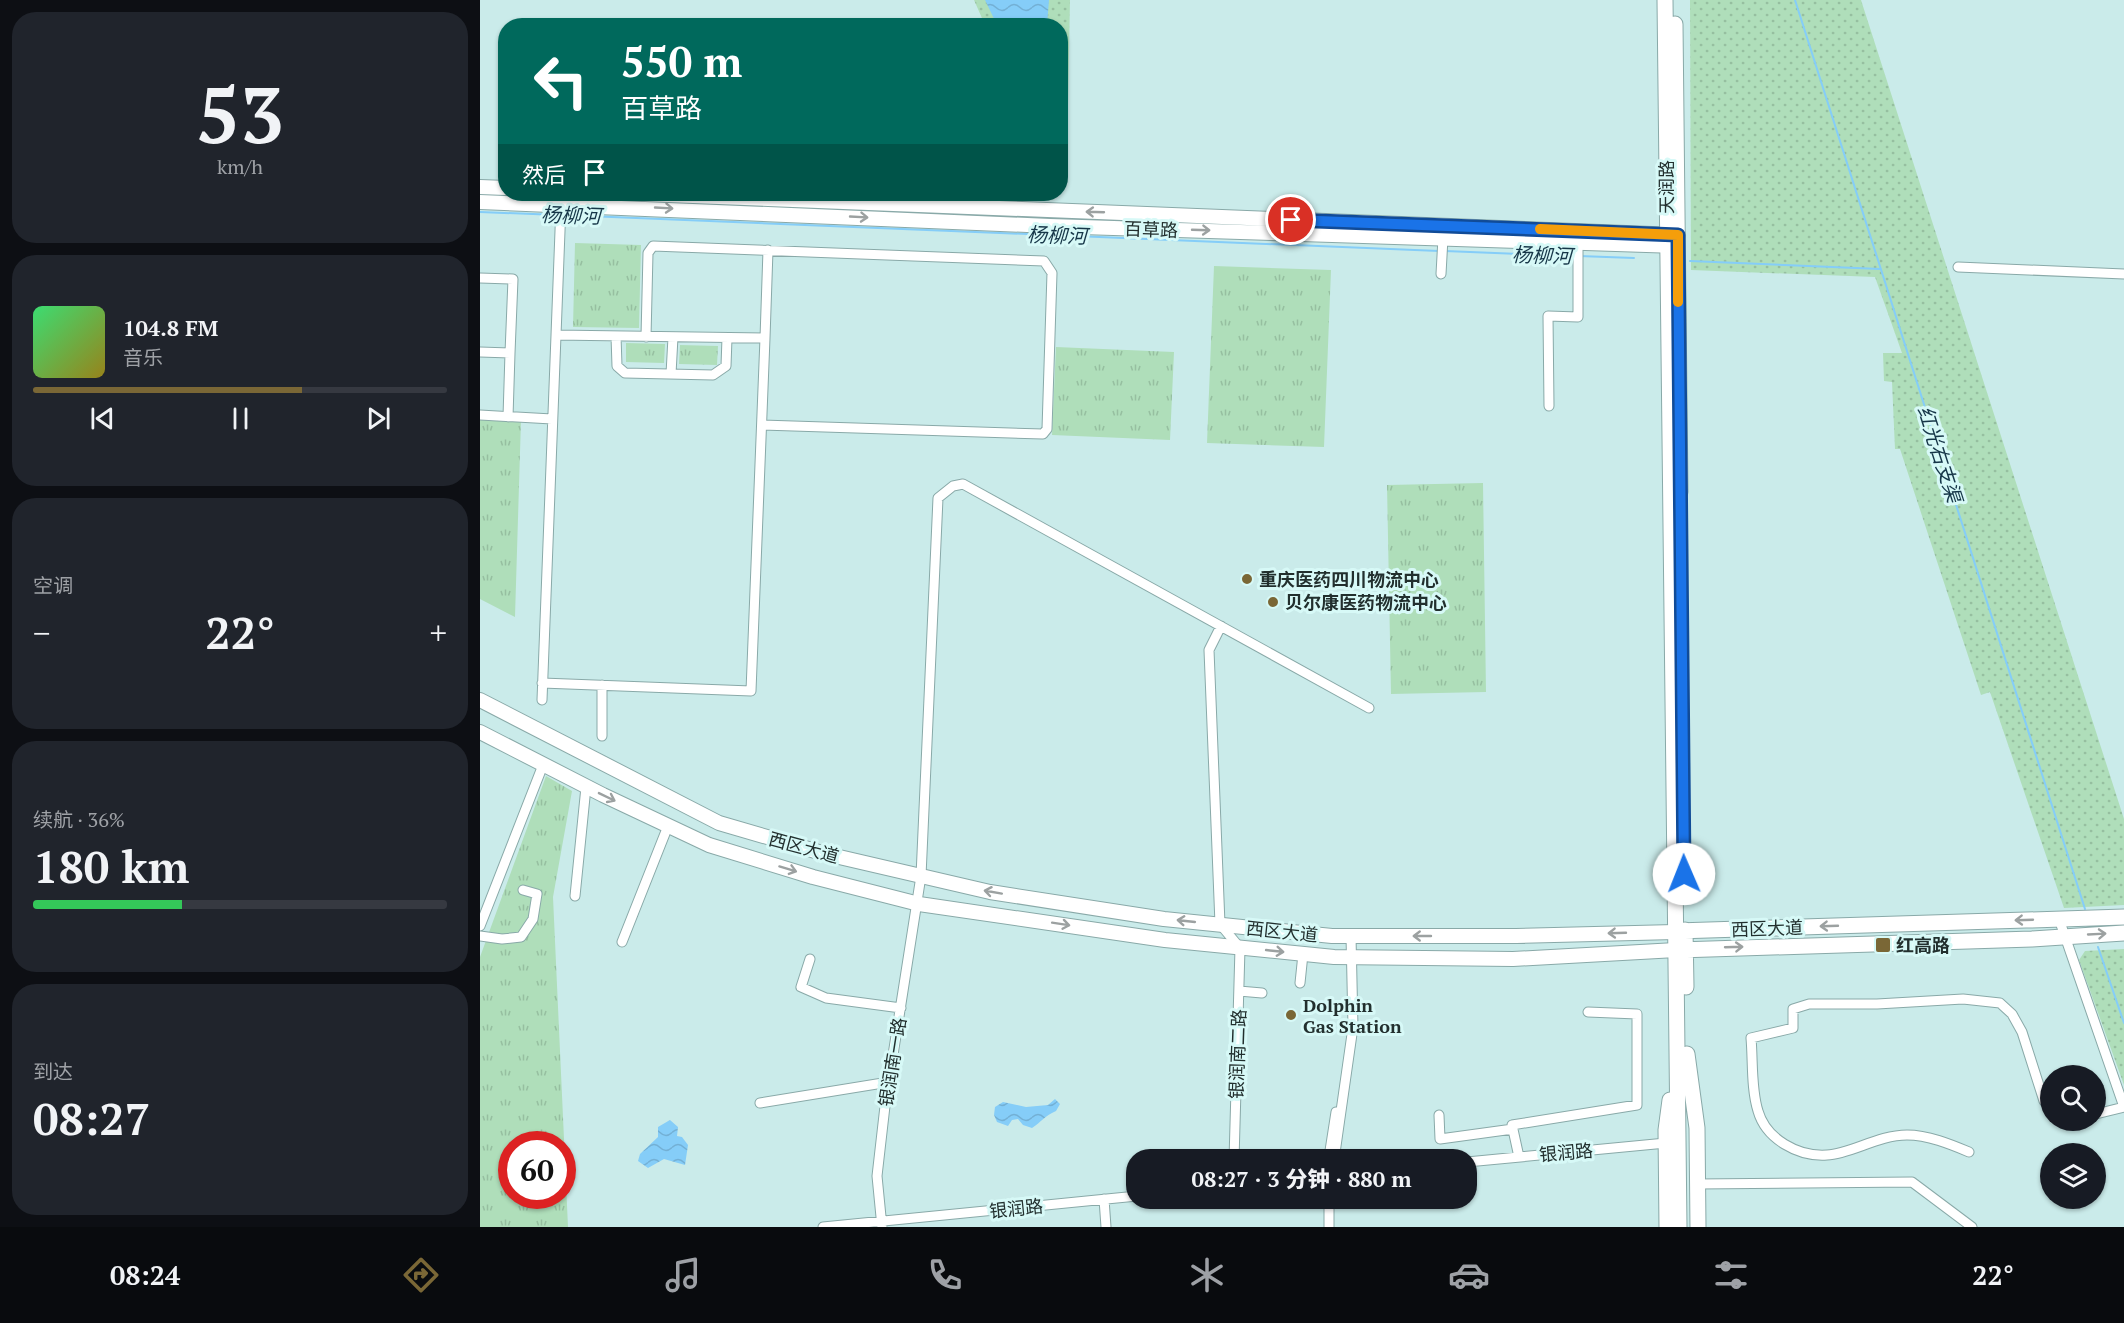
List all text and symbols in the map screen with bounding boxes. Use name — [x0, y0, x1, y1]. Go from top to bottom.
text: 550 m — [621, 33, 742, 89]
icon: left — [522, 42, 600, 120]
text: 53 — [196, 62, 284, 165]
text: 百草路 — [621, 90, 702, 126]
text: km/h — [217, 153, 263, 180]
icon: arrive — [578, 156, 611, 189]
text: 然后 — [522, 160, 566, 189]
street label: 天润路 — [1654, 160, 1678, 214]
pin — [1265, 194, 1316, 245]
water label: 杨柳河 — [541, 200, 605, 230]
one-way arrow — [654, 203, 674, 214]
icon: arrive — [1274, 203, 1307, 236]
one-way arrow — [1085, 206, 1105, 218]
one-way arrow — [849, 211, 869, 222]
street label: 百草路 — [1124, 216, 1178, 242]
water label: 杨柳河 — [1027, 220, 1091, 250]
one-way arrow — [1190, 225, 1210, 236]
water label: 杨柳河 — [1512, 240, 1576, 270]
text: 104.8 FM — [123, 313, 218, 342]
text: 音乐 — [123, 344, 163, 371]
icon: previous — [86, 402, 119, 435]
icon: pause — [224, 402, 257, 435]
icon: next — [362, 402, 395, 435]
water label: 红光右支渠 — [1912, 402, 1969, 509]
place label: 重庆医药四川物流中心 — [1259, 567, 1439, 591]
text: 空调 — [33, 572, 73, 599]
marker: 重庆医药四川物流中心 — [1240, 572, 1254, 586]
place label: 贝尔康医药物流中心 — [1285, 590, 1447, 614]
marker: 贝尔康医药物流中心 — [1266, 595, 1280, 609]
text: 22° — [205, 602, 275, 662]
text: − — [33, 611, 51, 654]
text: + — [429, 611, 447, 654]
one-way arrow — [597, 791, 615, 803]
text: 续航 · 36% — [33, 806, 125, 833]
street label: 西区大道 — [766, 826, 842, 868]
text: 180 km — [33, 836, 189, 896]
position arrow — [1652, 842, 1716, 906]
one-way arrow — [778, 864, 797, 875]
one-way arrow — [984, 886, 1003, 897]
one-way arrow — [2014, 914, 2034, 926]
one-way arrow — [1176, 915, 1196, 926]
street label: 西区大道 — [1245, 915, 1319, 947]
street label: 西区大道 — [1731, 915, 1803, 941]
one-way arrow — [1050, 919, 1070, 930]
one-way arrow — [1819, 921, 1839, 932]
one-way arrow — [1607, 927, 1627, 939]
one-way arrow — [2086, 928, 2106, 939]
one-way arrow — [1412, 930, 1432, 942]
place label: 红高路 — [1896, 933, 1950, 957]
marker: 红高路 — [1874, 936, 1892, 954]
one-way arrow — [1724, 941, 1744, 953]
one-way arrow — [1264, 946, 1284, 957]
place label: Dolphin Gas Station — [1303, 993, 1402, 1038]
marker: Dolphin Gas Station — [1284, 1008, 1298, 1022]
street label: 银润南二路 — [1223, 1009, 1251, 1099]
street label: 银润南一路 — [873, 1016, 911, 1108]
text: 到达 — [33, 1058, 73, 1085]
map controls — [2040, 1065, 2106, 1209]
button: search — [2040, 1065, 2106, 1131]
text: 08:27 — [33, 1088, 150, 1148]
speed limit sign: 60 — [498, 1131, 576, 1209]
street label: 银润路 — [1538, 1138, 1594, 1166]
button: layers — [2040, 1143, 2106, 1209]
text: 08:27 · 3 分钟 · 880 m — [1192, 1164, 1411, 1193]
street label: 银润路 — [988, 1193, 1044, 1223]
icon: directions — [400, 1254, 442, 1296]
icon: music — [662, 1254, 704, 1296]
icon: phone — [924, 1254, 966, 1296]
icon: climate — [1186, 1254, 1228, 1296]
icon: car — [1448, 1254, 1490, 1296]
icon: filters — [1710, 1254, 1752, 1296]
text: 08:24 — [110, 1257, 180, 1293]
text: 22° — [1972, 1257, 2014, 1293]

